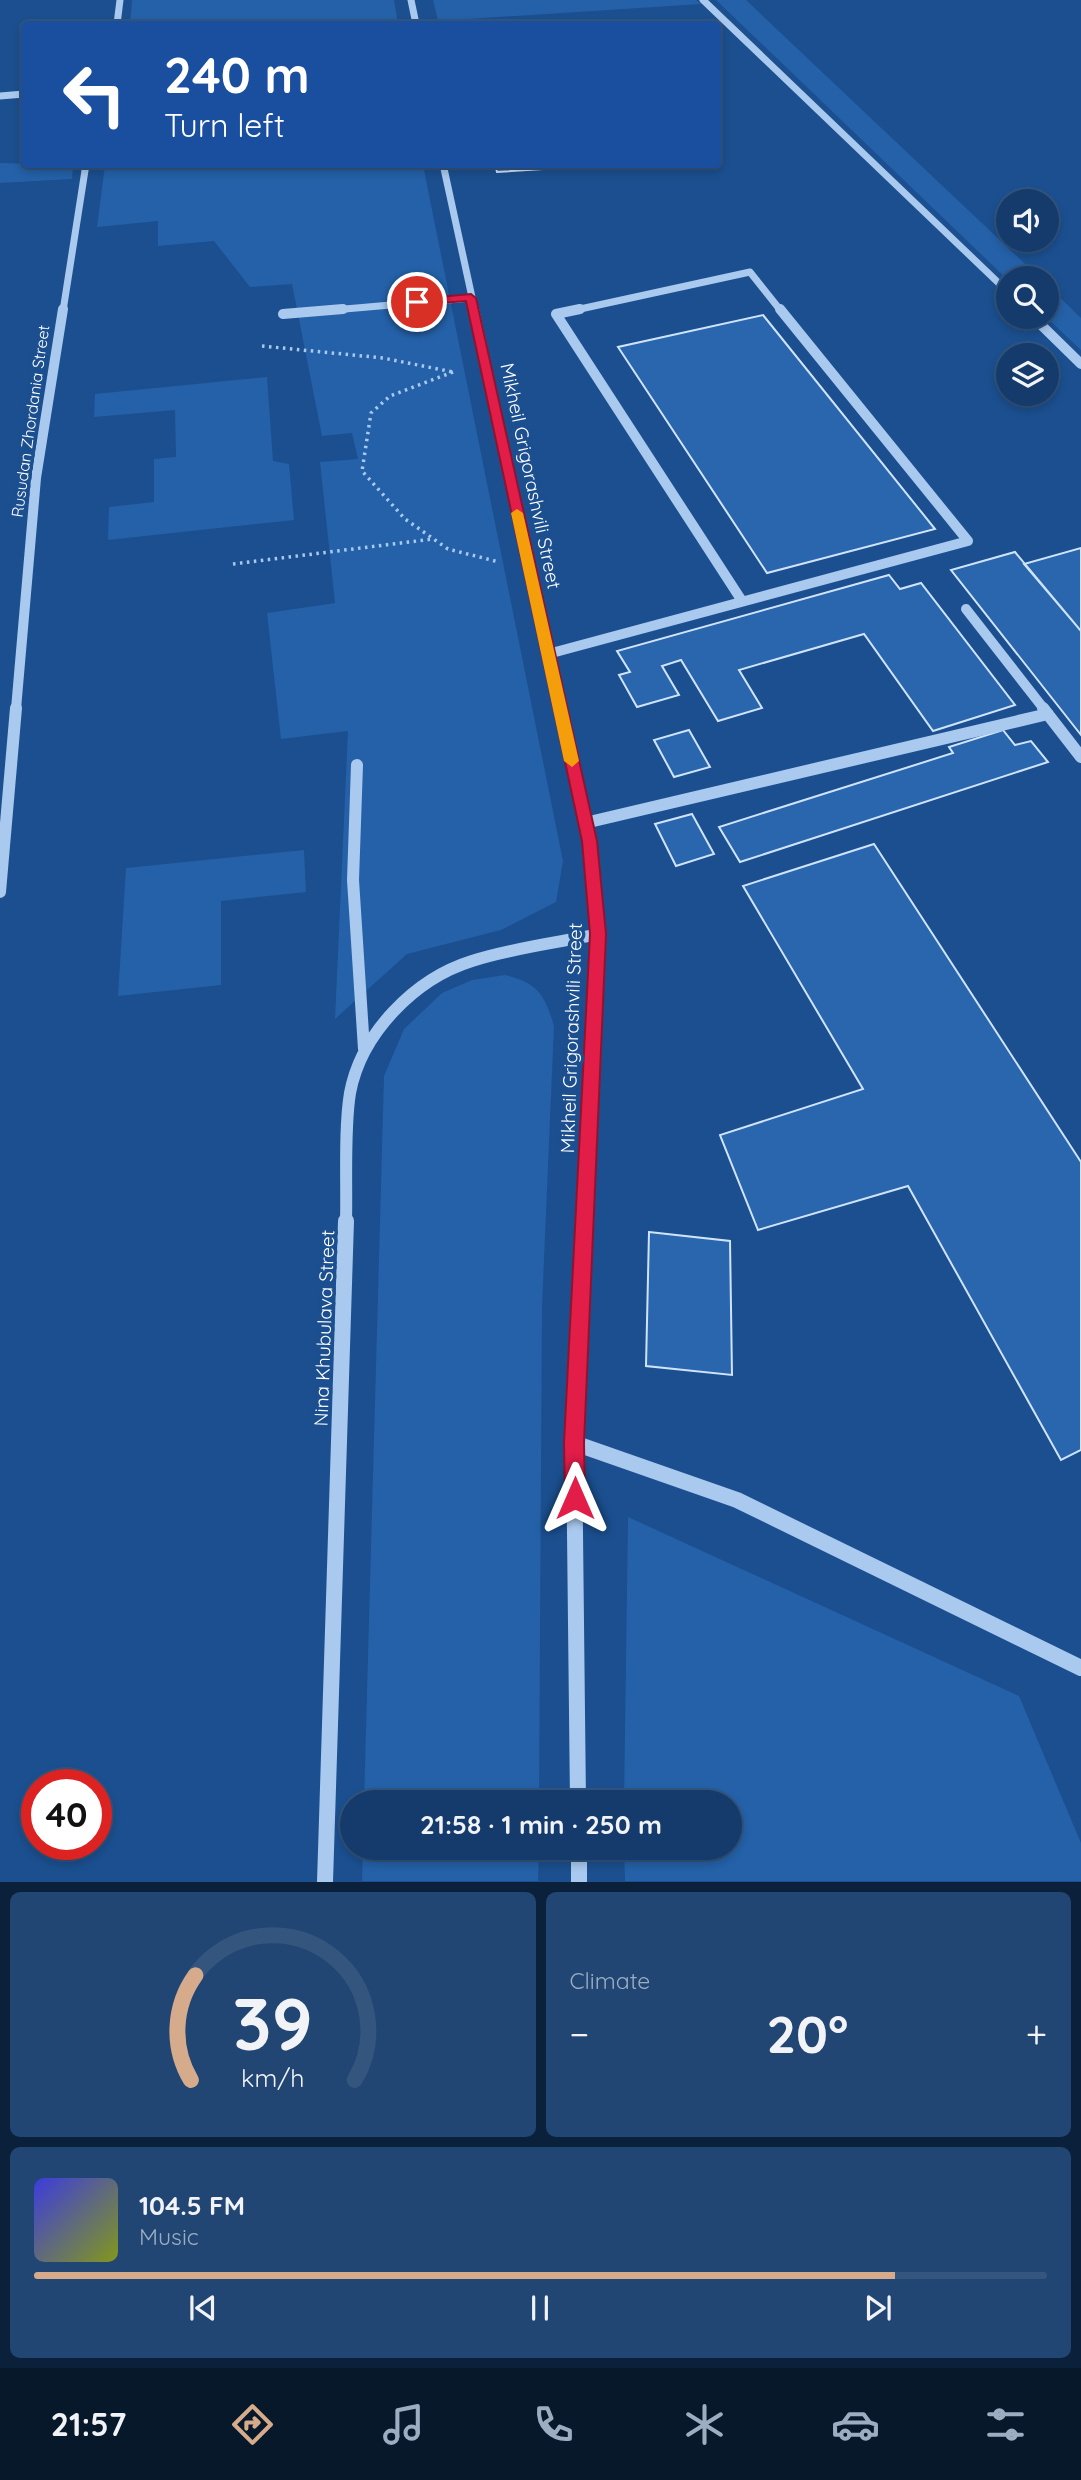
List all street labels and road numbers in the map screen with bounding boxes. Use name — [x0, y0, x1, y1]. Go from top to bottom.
street label: Rusudan Zhordania Street — [7, 324, 53, 518]
street label: Mikheil Grigorashvili Street — [495, 361, 567, 591]
street label: Mikheil Grigorashvili Street — [555, 922, 587, 1154]
street label: Nina Khubulava Street — [309, 1229, 339, 1427]

